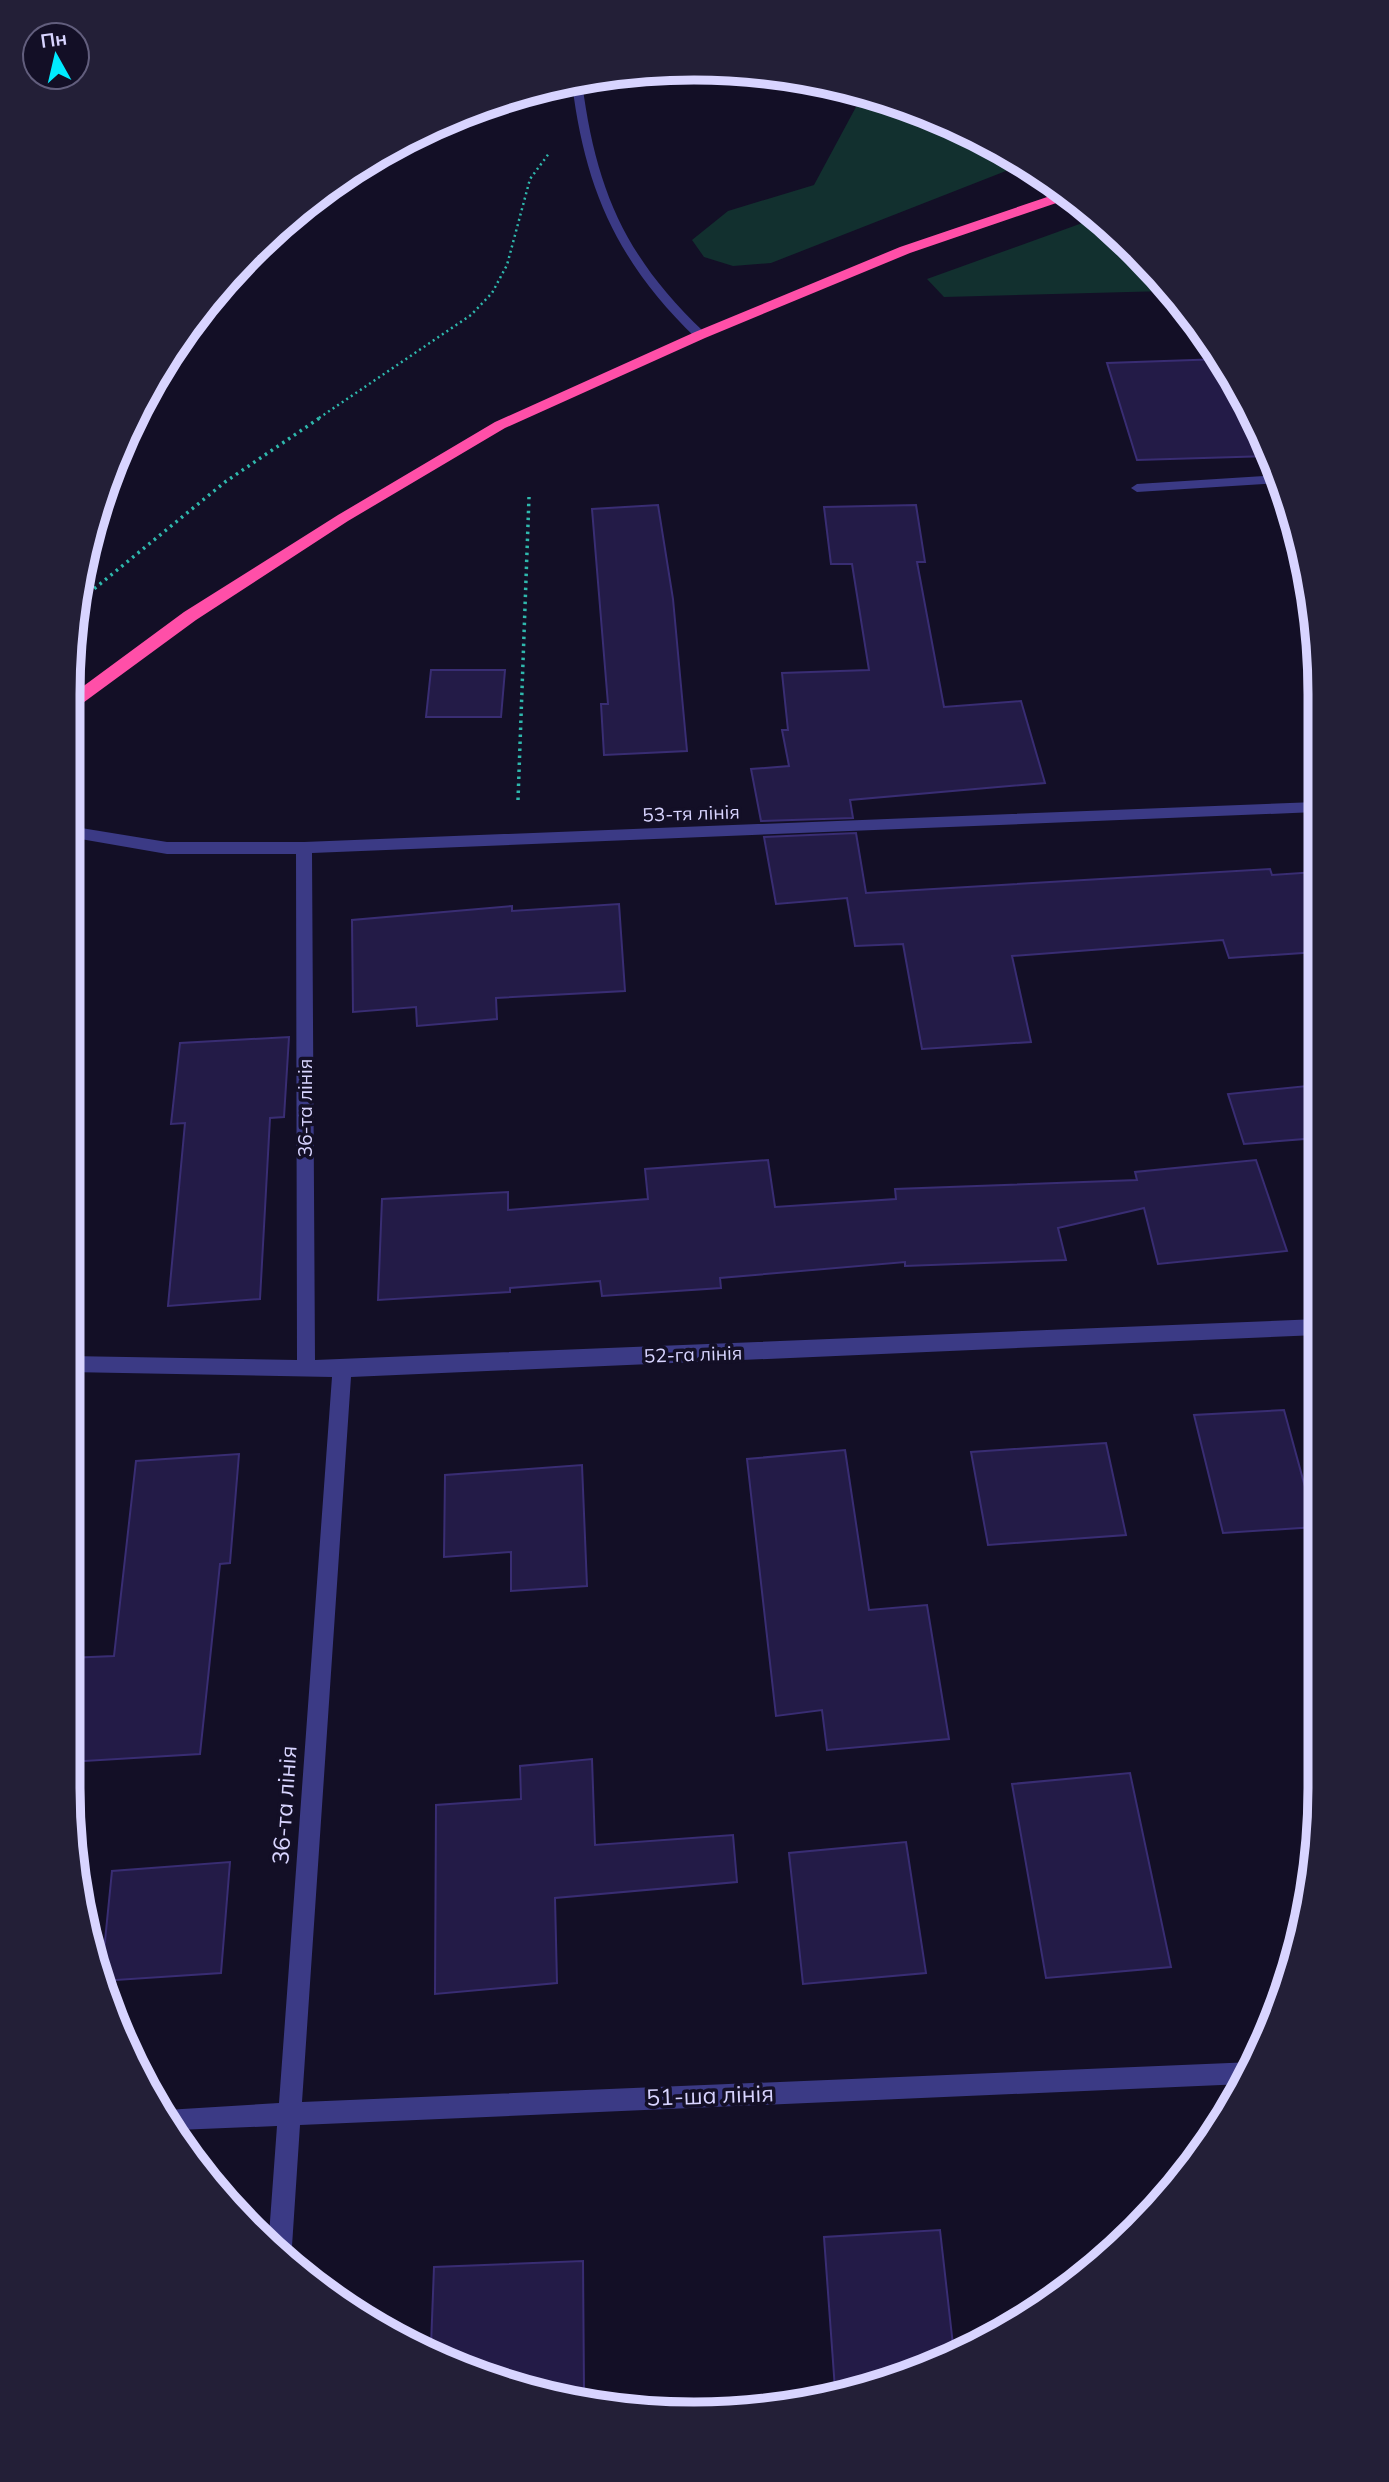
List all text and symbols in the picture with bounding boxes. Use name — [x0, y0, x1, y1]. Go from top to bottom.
north arrow — [21, 21, 91, 91]
text: Пн — [39, 25, 68, 53]
street label: 53-тя лінія — [642, 799, 740, 827]
street label: 36-та лінія — [293, 1059, 317, 1157]
street label: 52-га лінія — [643, 1340, 743, 1368]
street label: 36-та лінія — [265, 1745, 303, 1865]
street label: 51-ша лінія — [646, 2078, 774, 2112]

